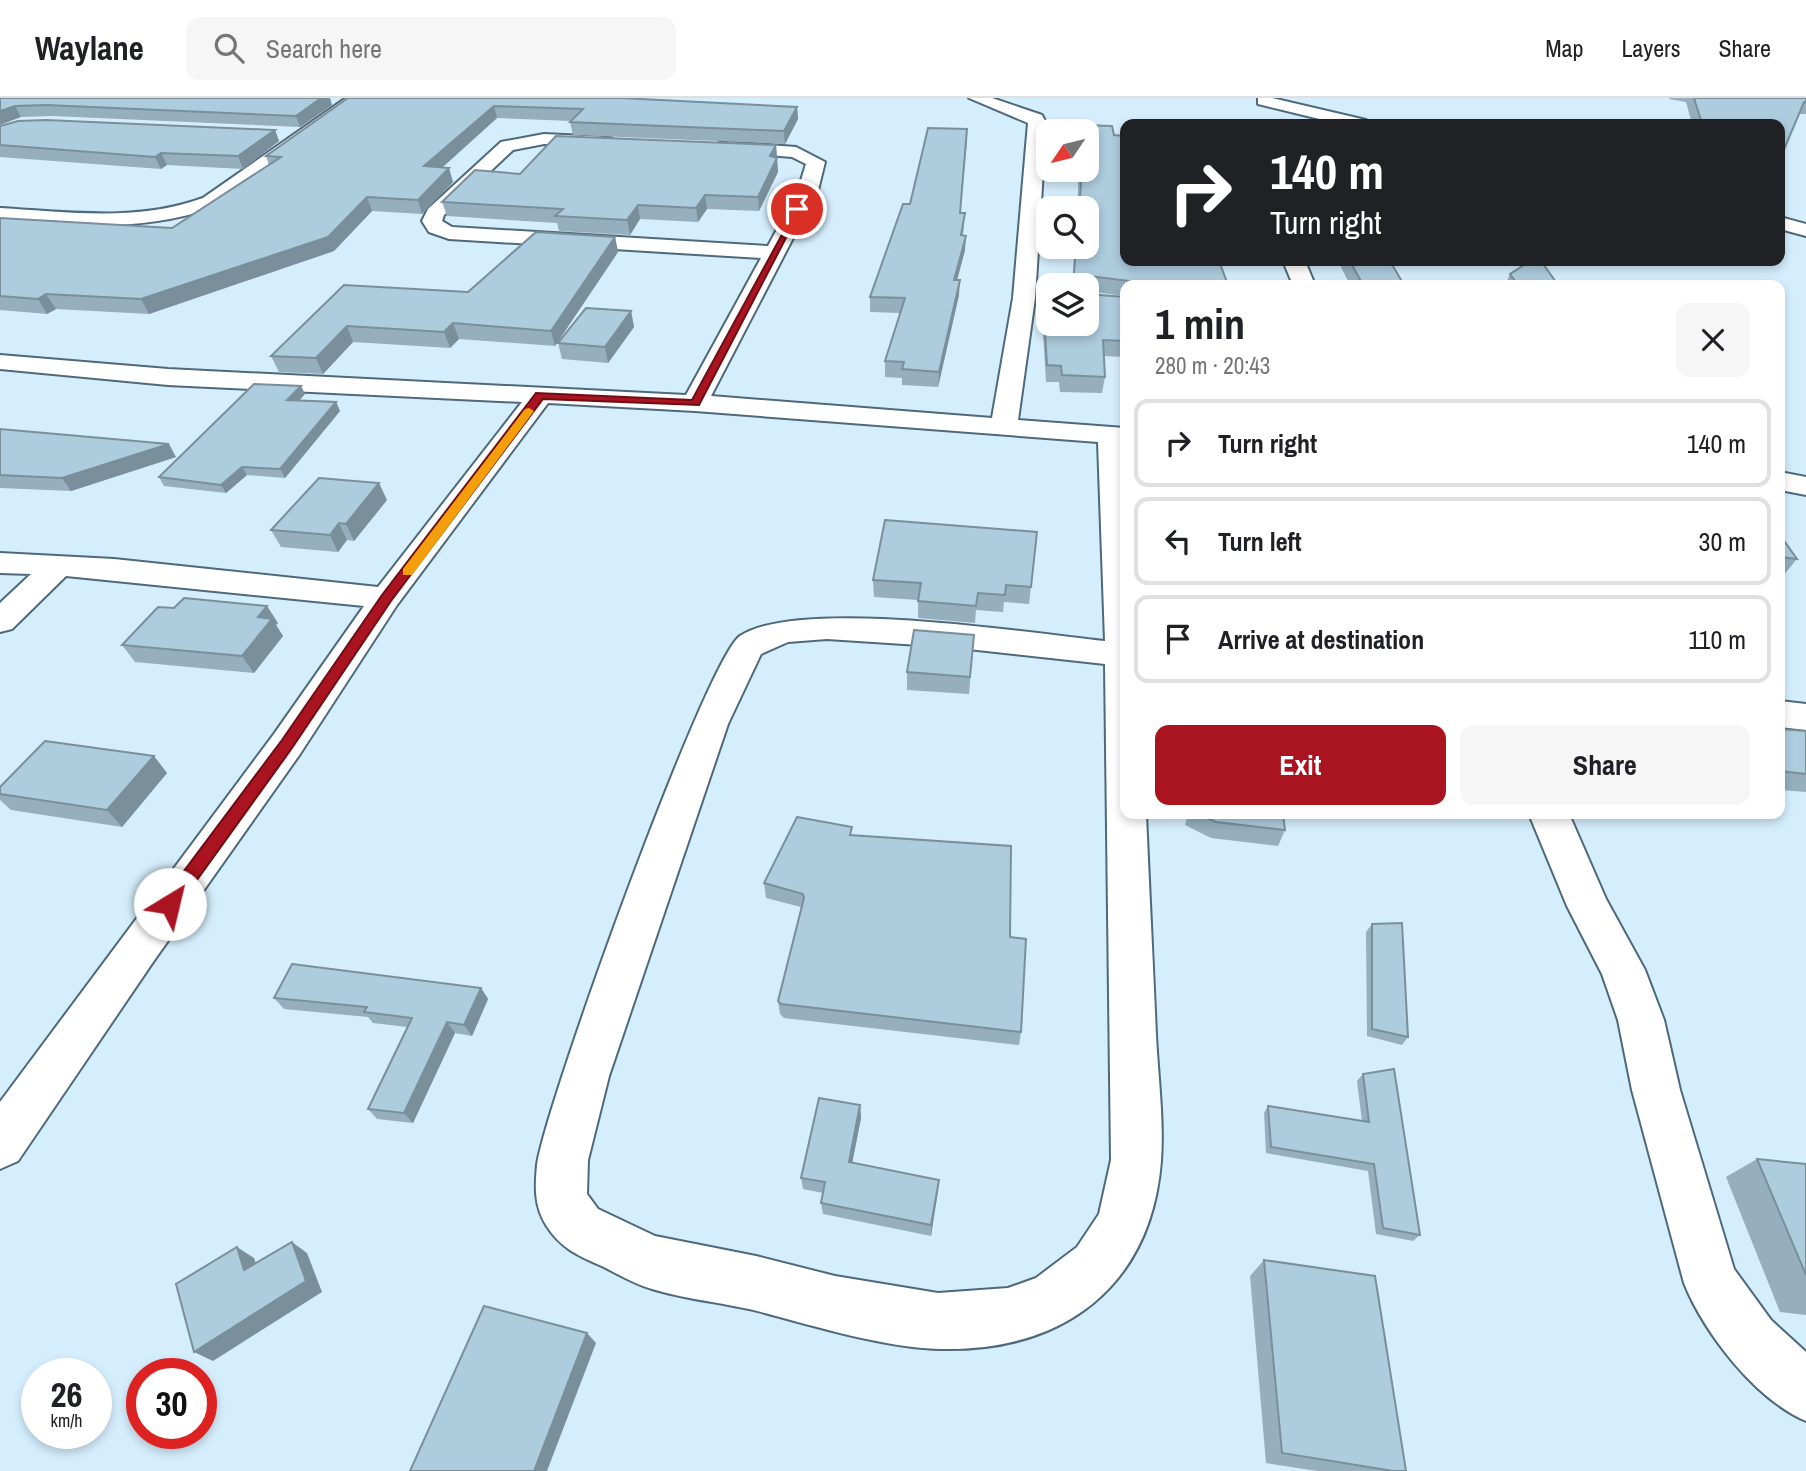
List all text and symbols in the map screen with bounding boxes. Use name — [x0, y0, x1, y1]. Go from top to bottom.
search box — [186, 17, 676, 80]
text: Waylane — [35, 26, 144, 70]
icon: search — [210, 29, 248, 67]
text: Search here — [266, 31, 382, 66]
text: Map — [1545, 32, 1583, 64]
text: Layers — [1621, 32, 1680, 64]
text: Share — [1718, 32, 1771, 64]
north arrow — [1036, 119, 1099, 182]
map controls — [1036, 119, 1099, 336]
text: 140 m — [1270, 138, 1384, 204]
icon: right — [1155, 147, 1246, 238]
pin — [767, 179, 827, 239]
icon: arrive — [778, 190, 816, 228]
button: search — [1036, 196, 1099, 259]
text: Turn right — [1270, 201, 1382, 244]
button: layers — [1036, 273, 1099, 336]
text: 1 min — [1155, 296, 1245, 352]
button: close — [1676, 303, 1750, 377]
text: 280 m · 20:43 — [1155, 350, 1270, 381]
icon: right — [1159, 424, 1197, 462]
text: Turn right — [1218, 426, 1317, 461]
text: 140 m — [1687, 426, 1746, 461]
icon: left — [1159, 522, 1197, 560]
text: Turn left — [1218, 524, 1302, 559]
text: 30 m — [1699, 524, 1746, 559]
icon: arrive — [1159, 620, 1197, 658]
text: Arrive at destination — [1218, 622, 1424, 657]
text: 110 m — [1688, 622, 1746, 657]
button: Exit — [1155, 725, 1446, 805]
button: Share — [1460, 725, 1750, 805]
position arrow — [133, 867, 207, 941]
speed limit sign: 30 — [126, 1358, 217, 1449]
text: 26 — [51, 1371, 82, 1418]
text: km/h — [51, 1408, 83, 1433]

